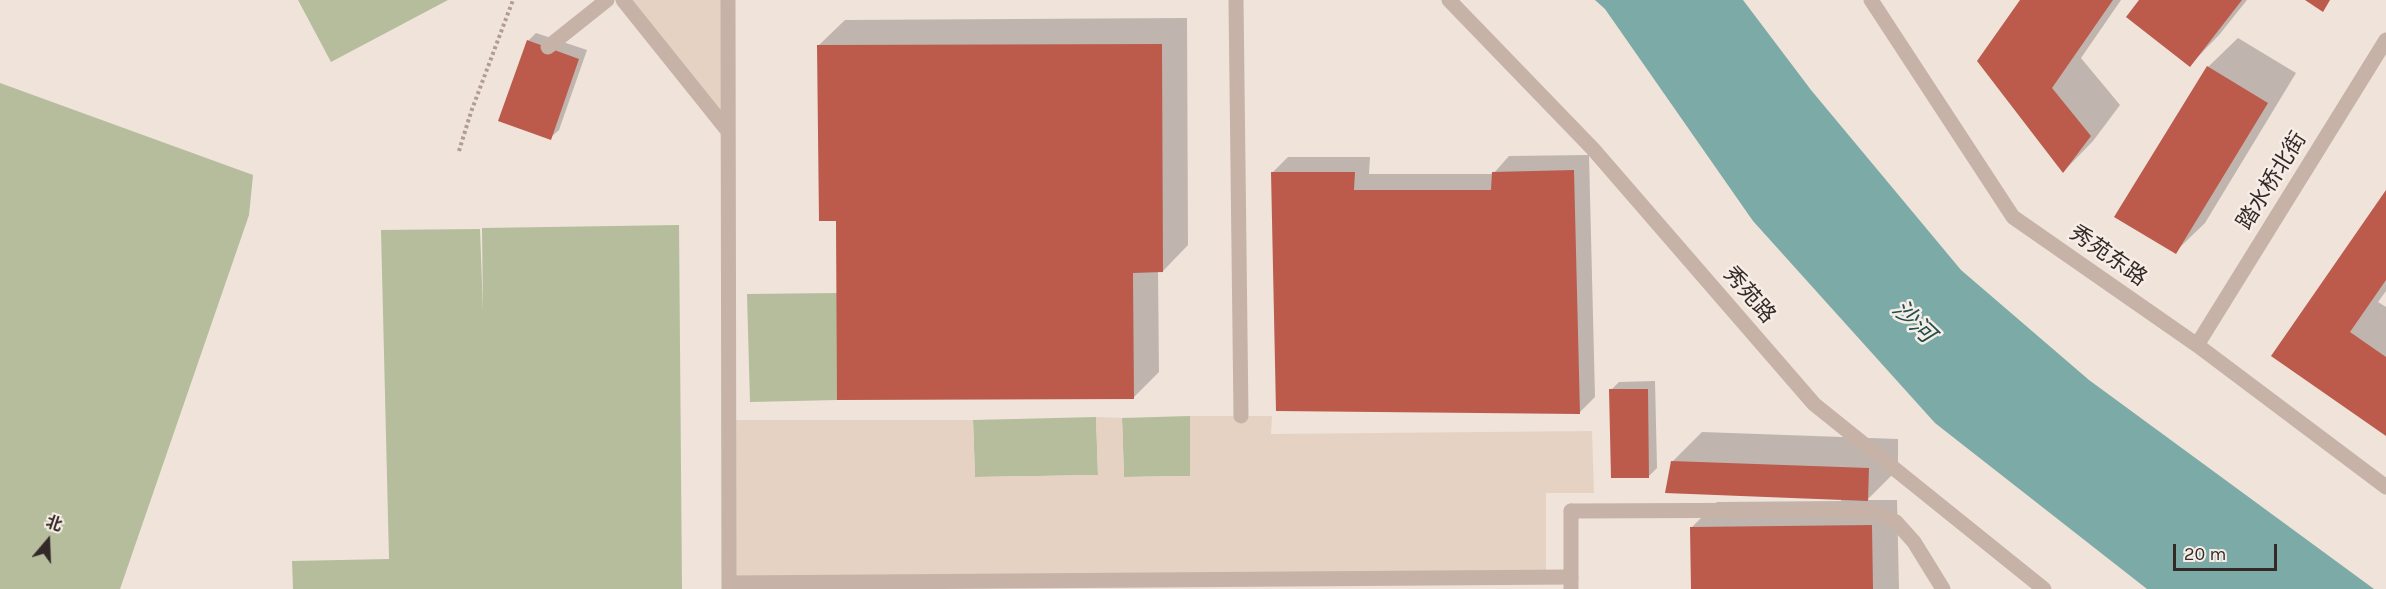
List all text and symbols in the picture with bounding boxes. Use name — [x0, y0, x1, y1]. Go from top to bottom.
street label: 踏水桥北街 — [2232, 127, 2312, 235]
street label: 秀苑东路 — [2064, 220, 2152, 292]
street label: 秀苑路 — [1717, 261, 1781, 329]
water label: 沙河 — [1886, 295, 1940, 349]
north arrow — [18, 511, 78, 571]
text: 北 — [43, 512, 65, 535]
scale bar — [2176, 532, 2280, 570]
text: 20 m — [2184, 543, 2226, 565]

